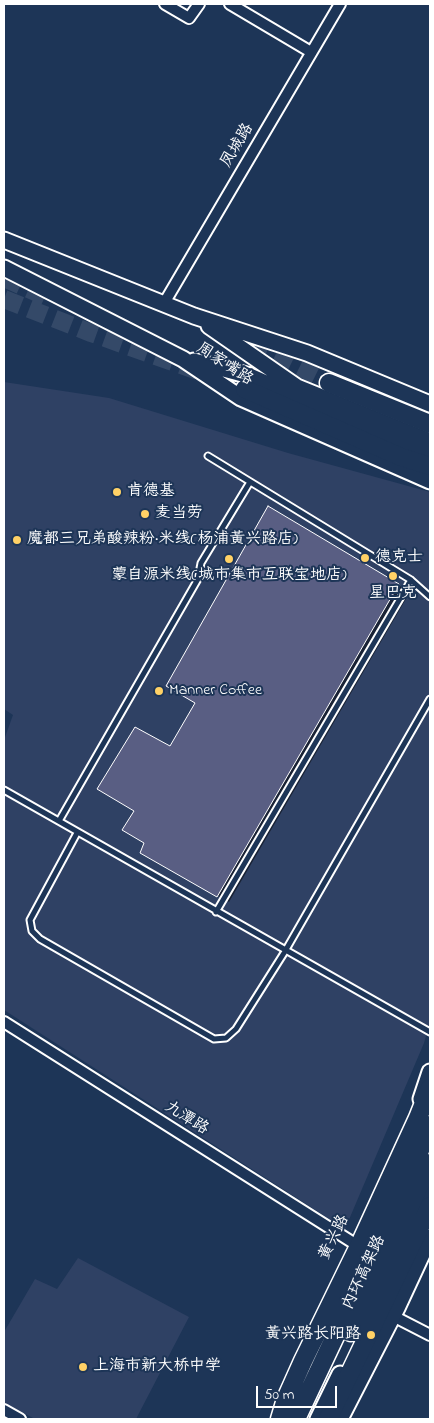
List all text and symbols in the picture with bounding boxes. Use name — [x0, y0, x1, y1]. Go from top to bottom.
street label: 凤城路 — [217, 120, 259, 172]
street label: 周家嘴路 — [192, 340, 256, 390]
place label: 肯德基 — [127, 482, 175, 502]
marker: 肯德基 — [111, 486, 123, 498]
place label: 麦当劳 — [155, 504, 203, 524]
marker: 麦当劳 — [139, 508, 151, 520]
place label: 魔都三兄弟酸辣粉·米线(杨浦黄兴路店) — [27, 530, 298, 550]
marker: 魔都三兄弟酸辣粉·米线(杨浦黄兴路店) — [11, 534, 23, 546]
place label: 德克士 — [375, 548, 423, 568]
marker: 德克士 — [359, 552, 371, 564]
marker: 蒙自源米线(城市集市互联宝地店) — [223, 553, 235, 565]
place label: 蒙自源米线(城市集市互联宝地店) — [111, 566, 347, 586]
marker: 星巴克 — [387, 570, 399, 582]
place label: 星巴克 — [369, 584, 417, 604]
place label: Manner Coffee — [169, 681, 262, 701]
marker: Manner Coffee — [153, 685, 165, 697]
street label: 九潭路 — [161, 1098, 211, 1140]
street label: 黄兴路 — [316, 1212, 354, 1264]
street label: 内环高架路 — [339, 1233, 391, 1313]
place label: 黄兴路长阳路 — [265, 1325, 361, 1345]
marker: 黄兴路长阳路 — [365, 1329, 377, 1341]
place label: 上海市新大桥中学 — [93, 1357, 221, 1377]
marker: 上海市新大桥中学 — [77, 1361, 89, 1373]
scale bar — [259, 1376, 340, 1408]
text: 50 m — [264, 1384, 294, 1406]

